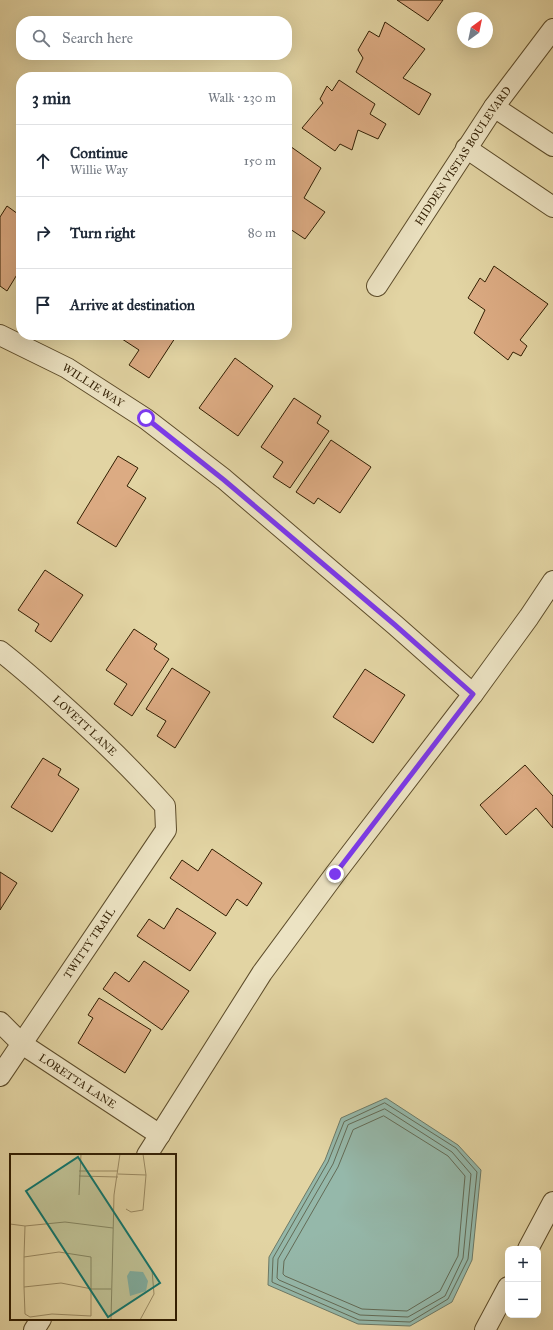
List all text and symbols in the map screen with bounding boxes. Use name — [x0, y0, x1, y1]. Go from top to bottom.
north arrow — [457, 12, 493, 48]
search box — [16, 16, 292, 60]
icon: search — [30, 27, 52, 49]
text: Search here — [62, 29, 133, 47]
street label: HIDDEN VISTAS BOULEVARD — [412, 84, 514, 228]
text: 3 min — [32, 88, 71, 109]
text: Walk · 230 m — [208, 90, 276, 106]
text: Continue — [70, 144, 128, 162]
icon: ahead — [32, 150, 54, 172]
text: 150 m — [244, 153, 276, 169]
text: Willie Way — [70, 162, 128, 178]
icon: right — [32, 222, 54, 244]
text: Turn right — [70, 224, 135, 242]
text: 80 m — [248, 225, 276, 241]
icon: arrive — [32, 294, 54, 316]
text: Arrive at destination — [70, 296, 195, 314]
street label: WILLIE WAY — [60, 361, 127, 411]
route start — [137, 409, 155, 427]
street label: LOVETT LANE — [50, 693, 119, 759]
route end — [326, 865, 344, 883]
street label: TWITTY TRAIL — [61, 905, 118, 981]
street label: LORETTA LANE — [36, 1051, 119, 1111]
inset map — [10, 1154, 176, 1320]
map controls — [505, 1246, 541, 1318]
button: + — [505, 1246, 541, 1282]
button: − — [505, 1282, 541, 1318]

